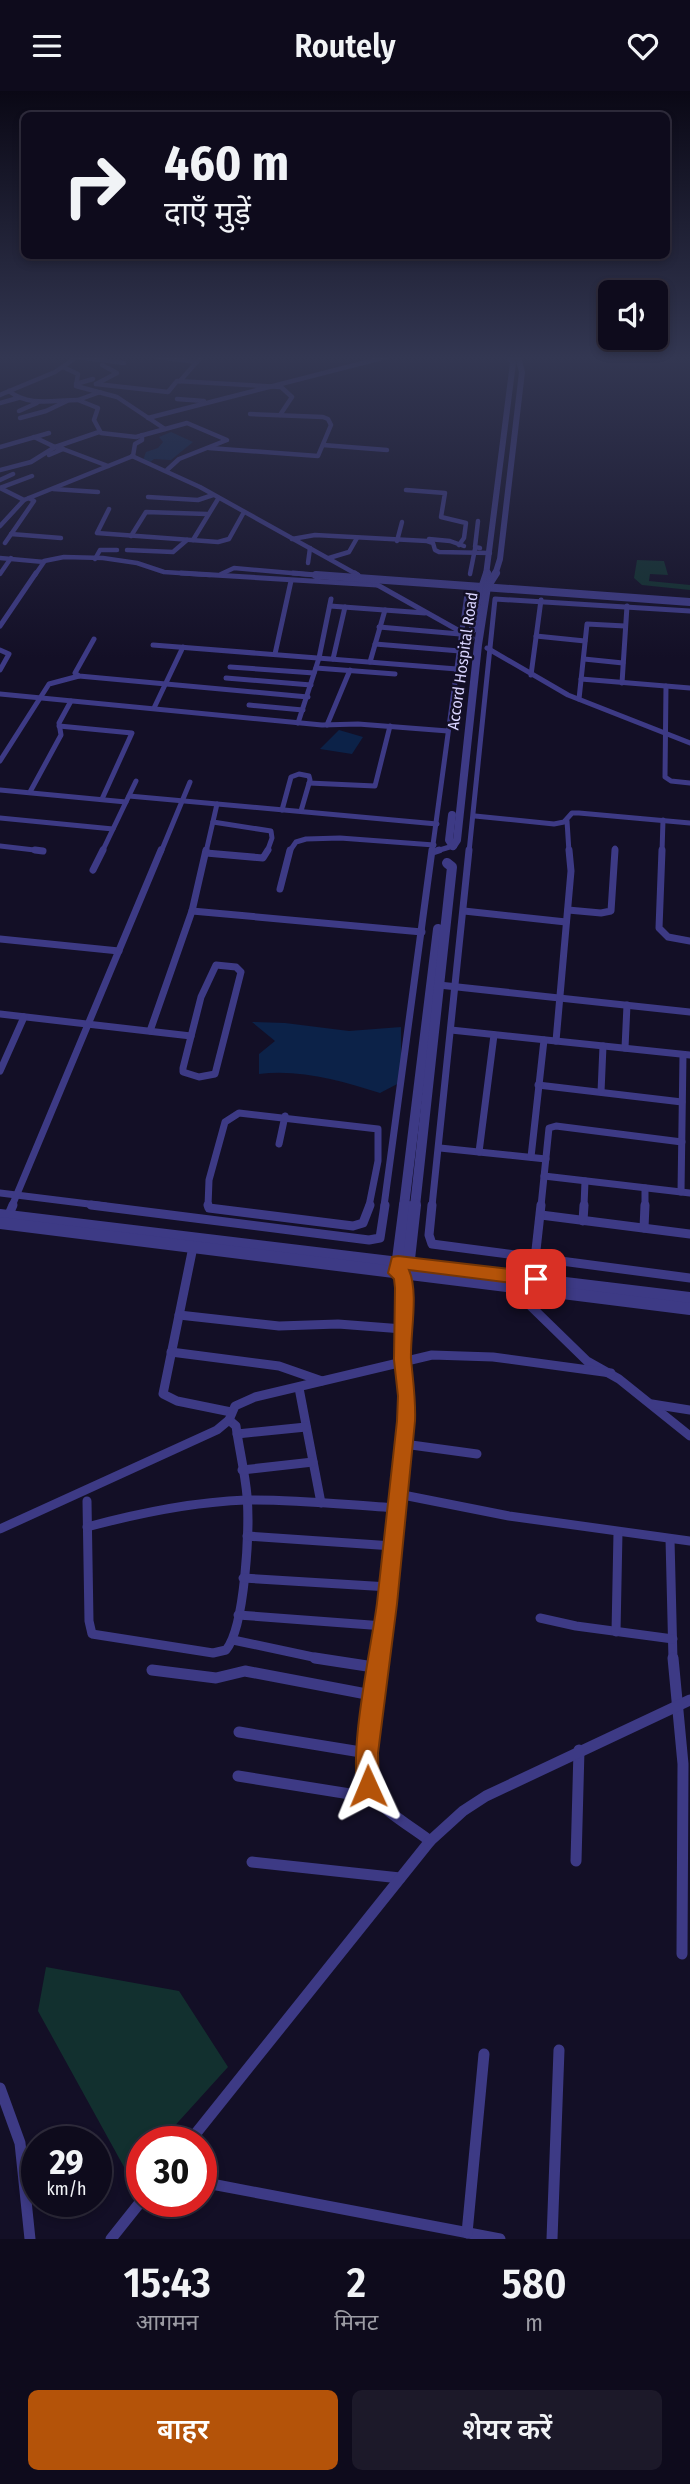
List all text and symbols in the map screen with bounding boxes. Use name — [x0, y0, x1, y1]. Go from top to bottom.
icon: menu — [28, 27, 66, 65]
text: Routely — [294, 27, 396, 65]
icon: heart — [624, 27, 662, 65]
text: 460 m — [164, 134, 289, 193]
icon: right — [49, 140, 140, 231]
text: दाएँ मुड़ें — [164, 194, 251, 232]
map controls — [598, 280, 668, 350]
button: sound — [598, 280, 668, 350]
street label: Accord Hospital Road — [443, 591, 482, 731]
pin — [506, 1249, 566, 1309]
icon: arrive — [517, 1260, 555, 1298]
position arrow — [331, 1749, 405, 1823]
speed limit sign: 30 — [126, 2126, 217, 2217]
text: 29 — [49, 2141, 84, 2183]
text: km/h — [46, 2178, 87, 2200]
text: 15:43 — [123, 2258, 211, 2308]
text: 2 — [347, 2258, 366, 2308]
text: 580 — [502, 2259, 567, 2309]
text: आगमन — [136, 2308, 199, 2336]
text: मिनट — [334, 2308, 378, 2336]
text: m — [525, 2309, 543, 2337]
button: बाहर — [28, 2390, 338, 2470]
button: शेयर करें — [352, 2390, 662, 2470]

